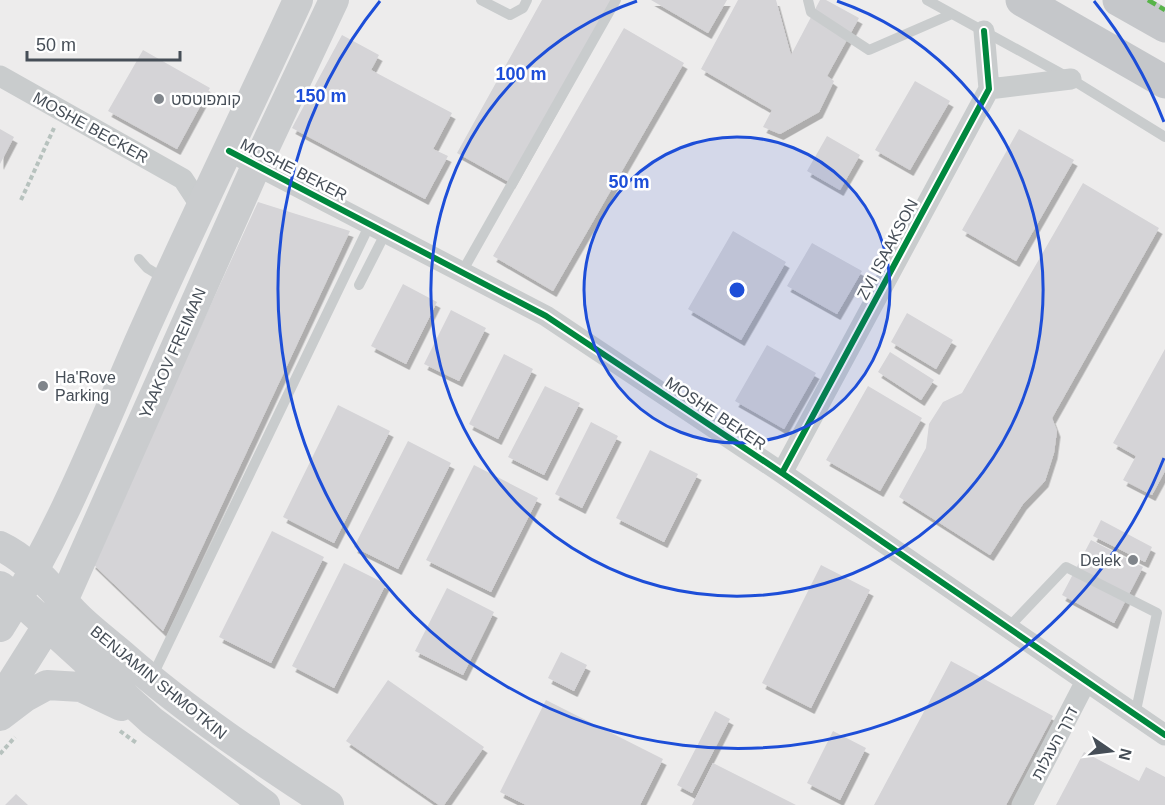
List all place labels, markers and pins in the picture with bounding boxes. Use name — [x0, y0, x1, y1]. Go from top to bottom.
place label: קומפוטסט — [171, 91, 241, 108]
marker: קומפוטסט — [152, 92, 166, 106]
centre of rings — [727, 280, 747, 300]
place label: Ha'Rove Parking — [55, 369, 116, 404]
marker: Ha'Rove Parking — [36, 379, 50, 393]
place label: Delek — [1080, 552, 1122, 569]
marker: Delek — [1126, 553, 1140, 567]

